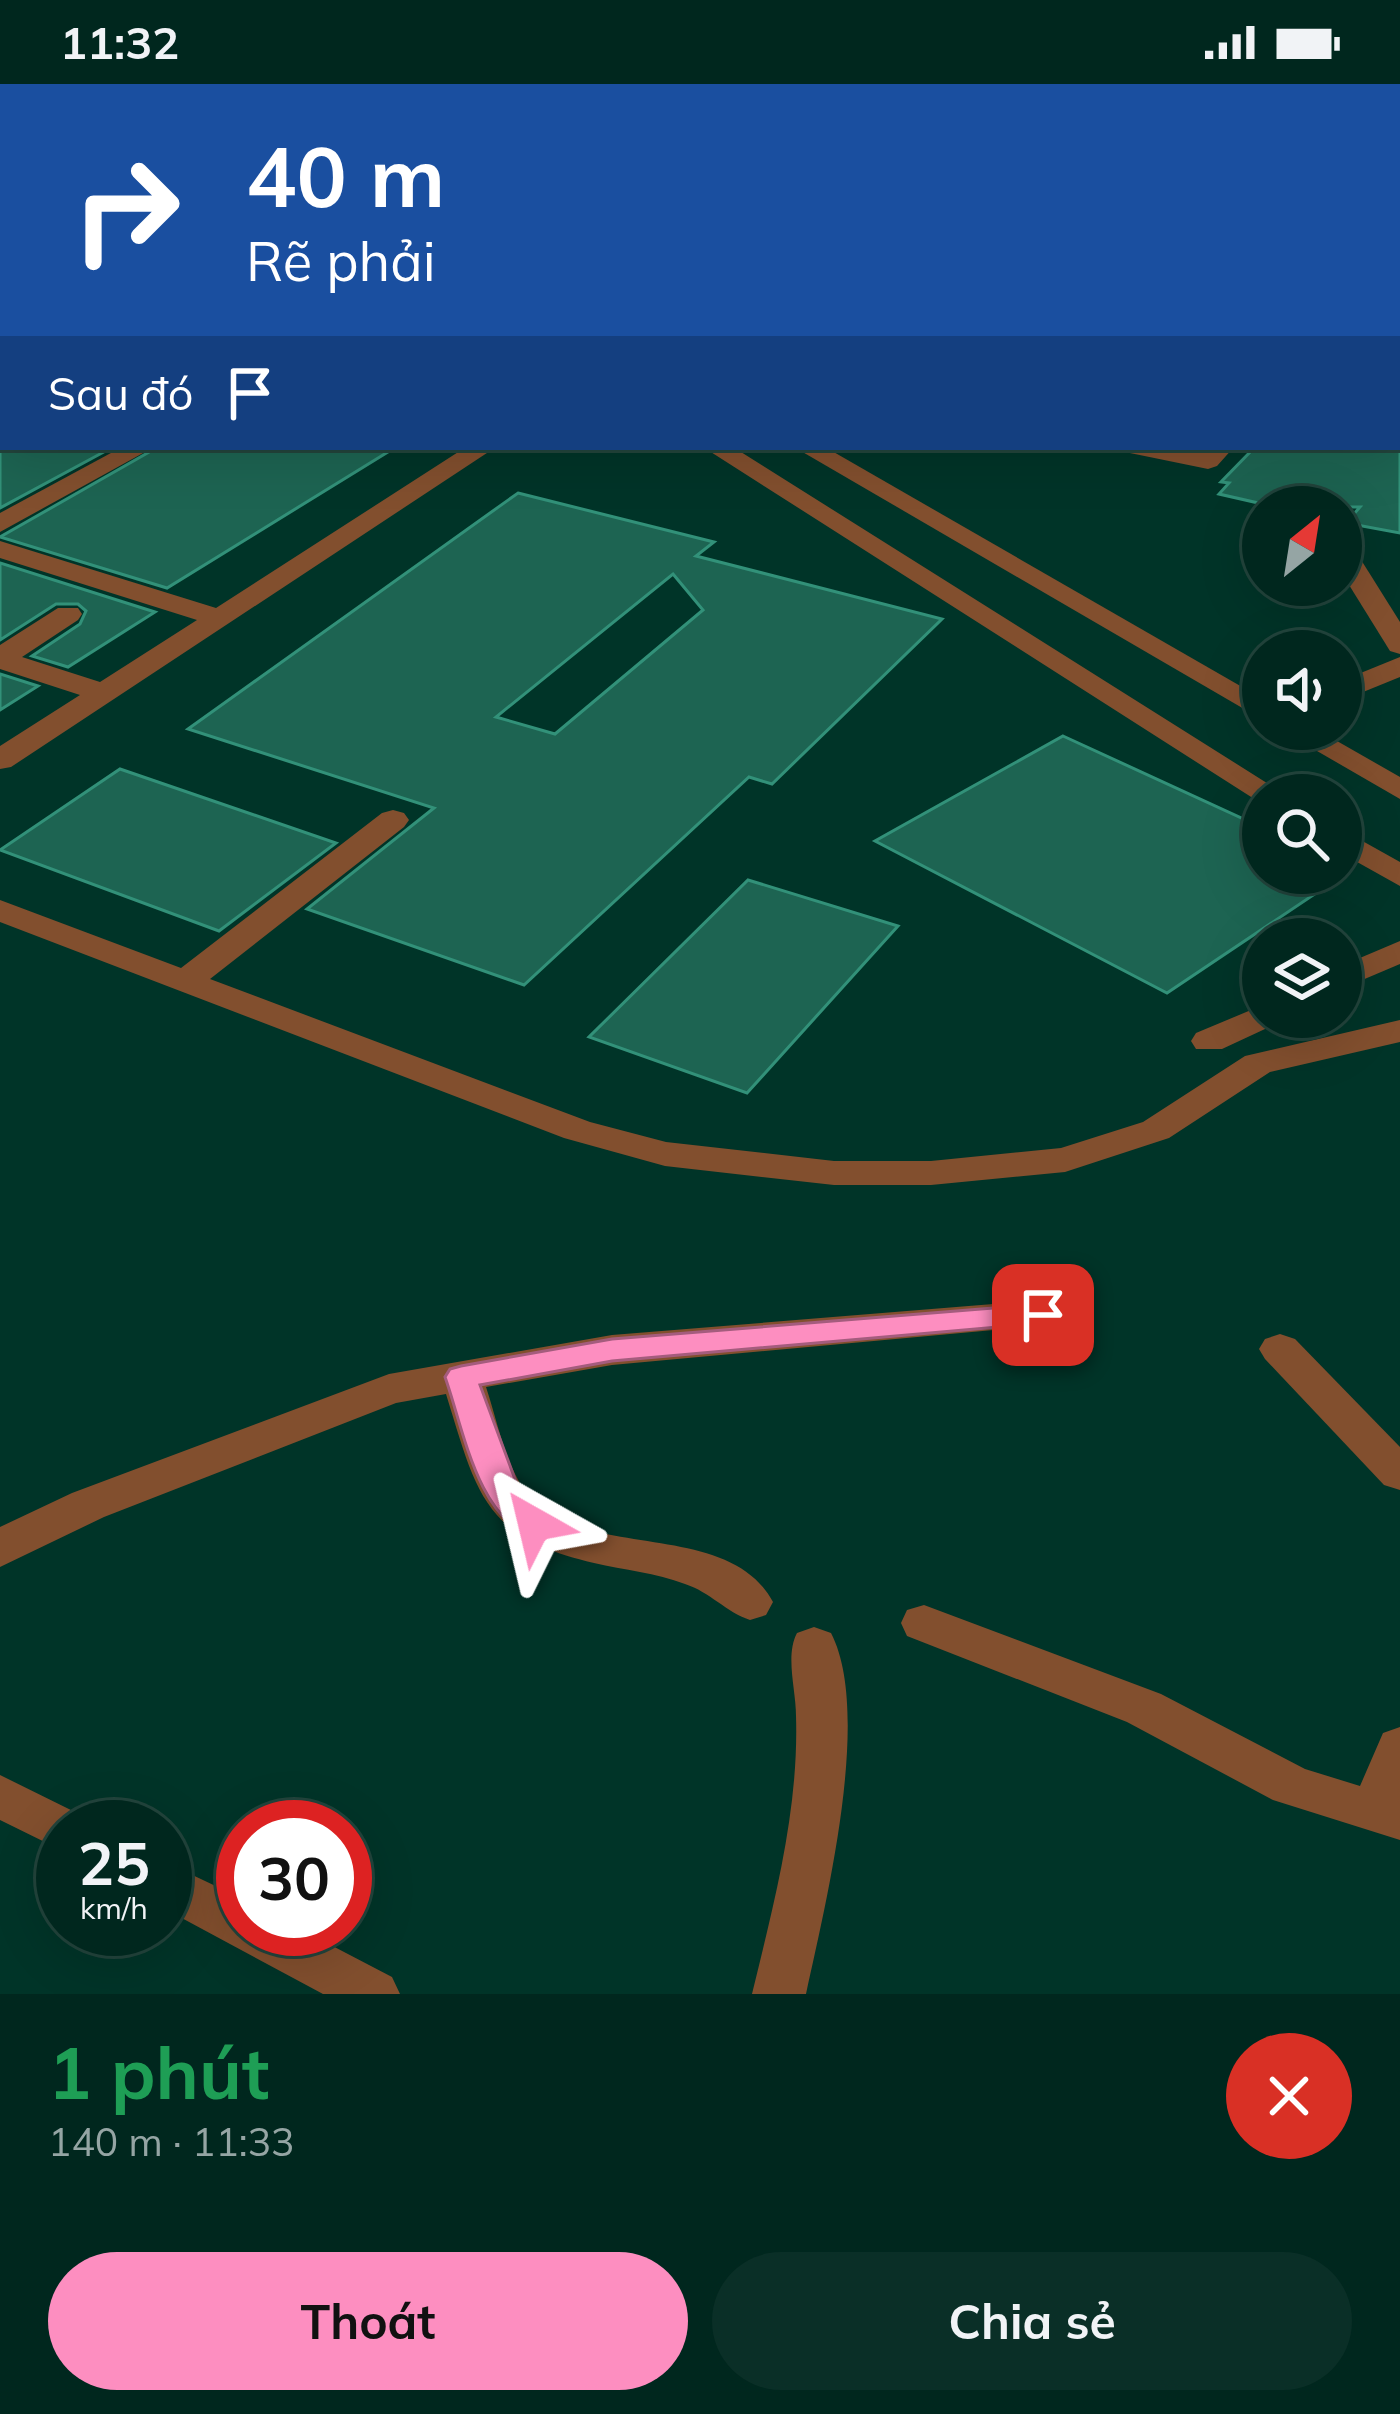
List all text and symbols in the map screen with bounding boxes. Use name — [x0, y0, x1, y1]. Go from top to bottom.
text: 11:32 — [60, 14, 179, 70]
text: 40 m — [246, 123, 445, 228]
icon: right — [48, 132, 204, 288]
text: Rẽ phải — [246, 227, 436, 295]
icon: arrive — [217, 360, 283, 426]
text: Sau đó — [48, 365, 193, 421]
north arrow — [1242, 486, 1362, 606]
map controls — [1242, 486, 1362, 1038]
button: sound — [1242, 630, 1362, 750]
button: search — [1242, 774, 1362, 894]
button: layers — [1242, 918, 1362, 1038]
pin — [992, 1264, 1094, 1366]
icon: arrive — [1010, 1282, 1076, 1348]
position arrow — [471, 1461, 597, 1587]
speed limit sign: 30 — [216, 1800, 372, 1956]
text: 25 — [78, 1825, 150, 1900]
text: km/h — [80, 1889, 148, 1927]
text: 1 phút — [48, 2027, 269, 2117]
button: close — [1226, 2033, 1352, 2159]
text: 140 m · 11:33 — [48, 2117, 294, 2166]
button: Thoát — [48, 2252, 688, 2390]
button: Chia sẻ — [712, 2252, 1352, 2390]

